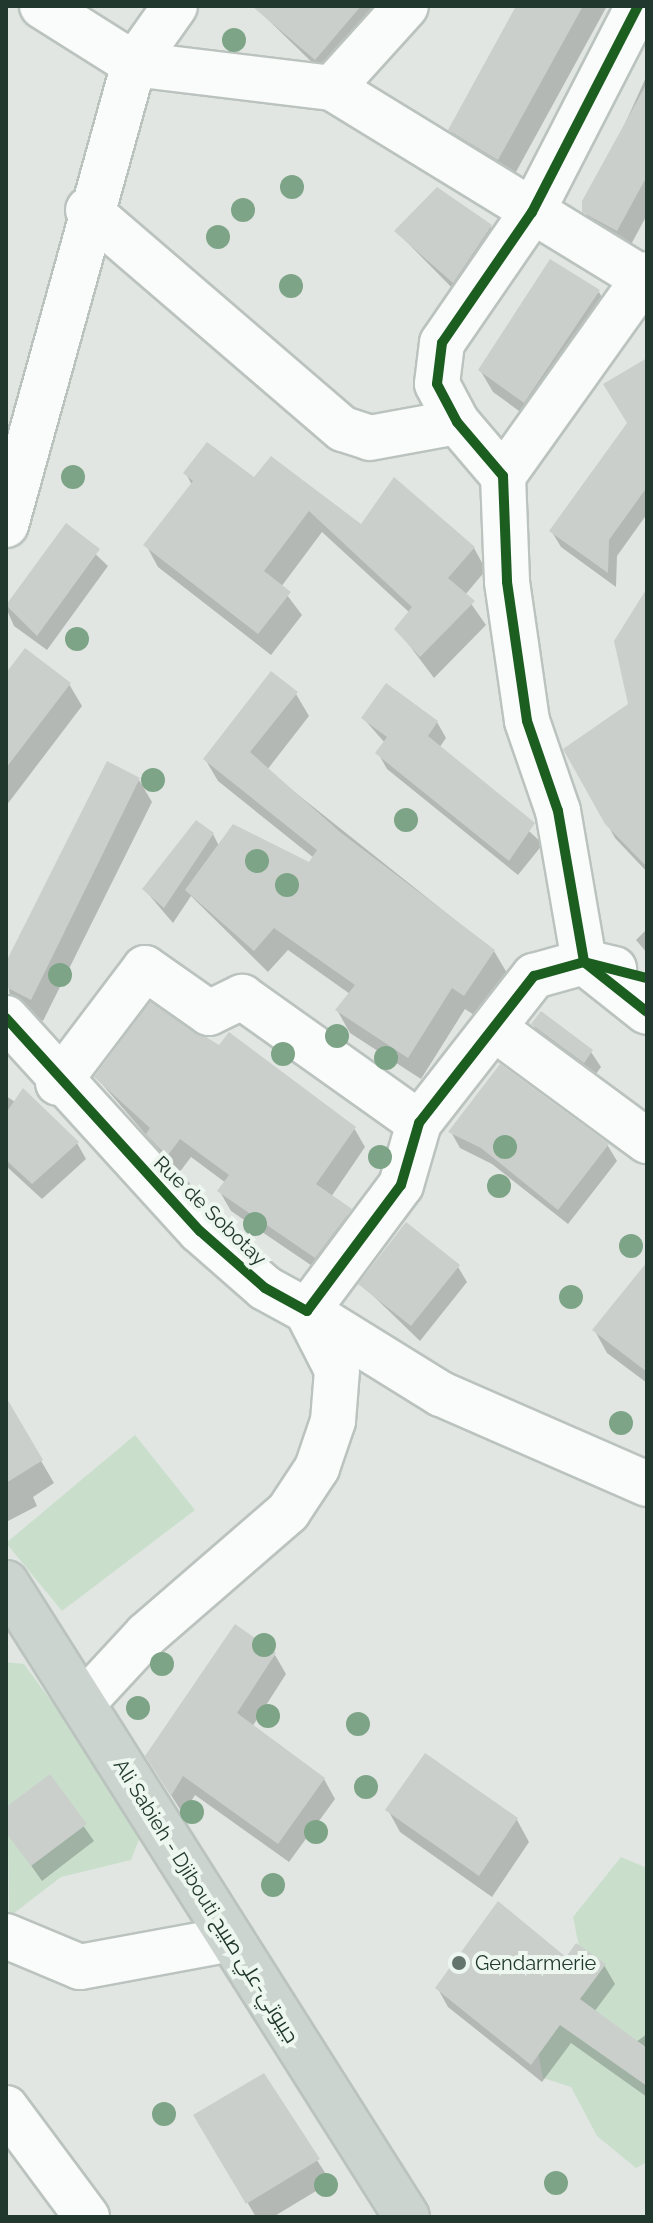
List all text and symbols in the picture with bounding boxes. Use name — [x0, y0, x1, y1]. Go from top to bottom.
street label: Rue de Sobotay — [149, 1151, 271, 1271]
street label: Ali Sabieh - Djibouti جيبوتي-علي صبيح — [108, 1755, 304, 2047]
place label: Gendarmerie — [475, 1951, 596, 1975]
marker: Gendarmerie — [450, 1954, 468, 1972]

